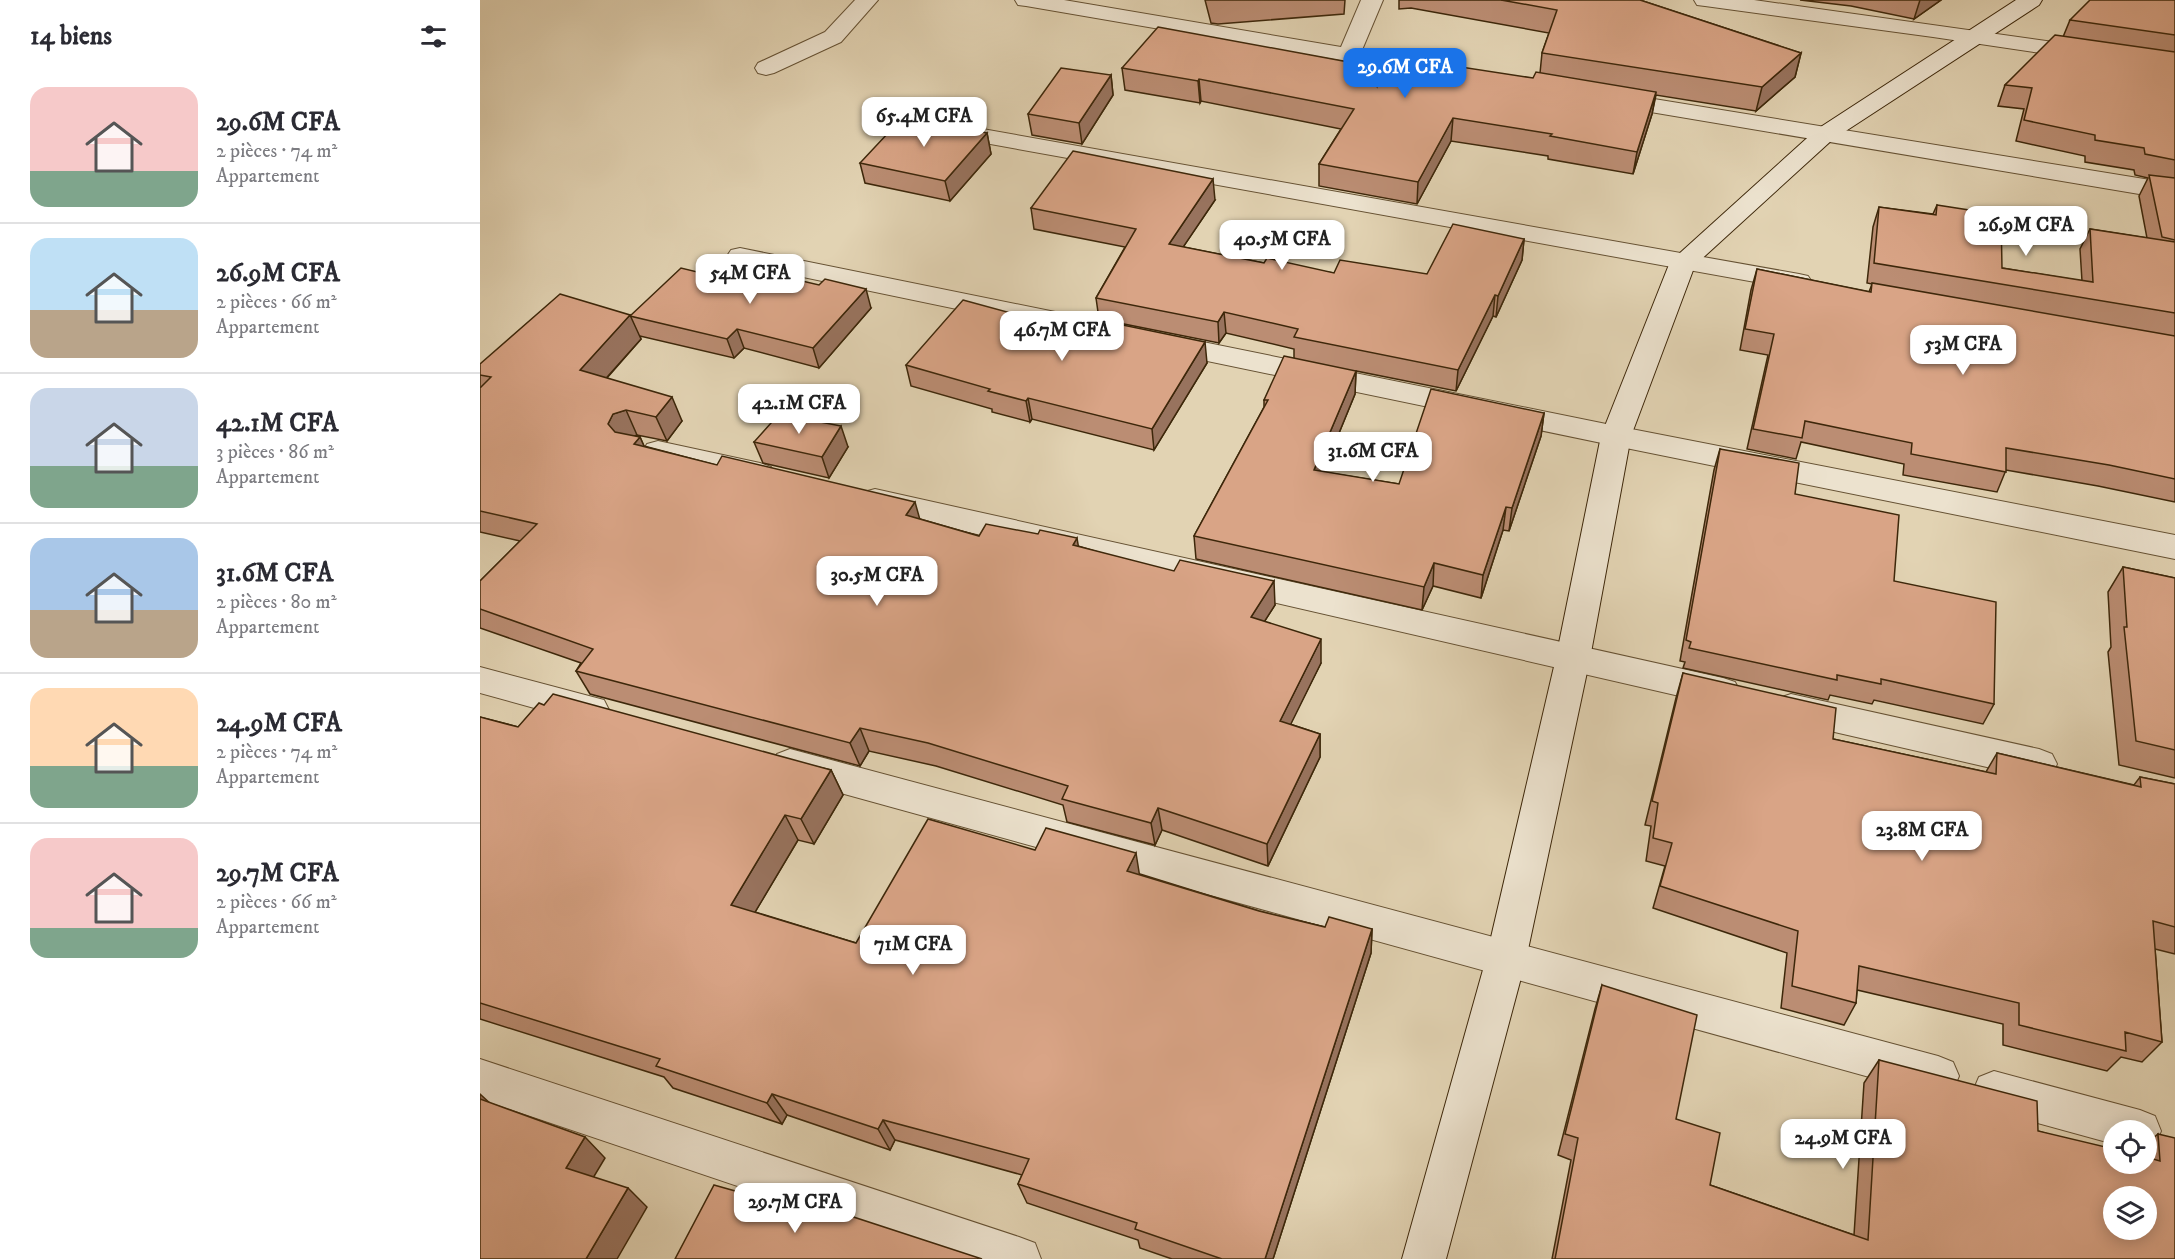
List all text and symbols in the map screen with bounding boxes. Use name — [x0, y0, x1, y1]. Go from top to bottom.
text: 14 biens — [30, 20, 112, 53]
icon: filters — [417, 20, 450, 53]
pin: 29.6M CFA — [1336, 48, 1474, 99]
text: 29.6M CFA — [1357, 55, 1453, 80]
pin: 65.4M CFA — [855, 97, 993, 148]
text: 65.4M CFA — [876, 104, 972, 129]
text: 29.6M CFA — [216, 106, 340, 139]
icon: home — [78, 111, 150, 183]
text: 2 pièces · 74 m² — [216, 139, 337, 164]
text: Appartement — [216, 164, 319, 189]
pin: 26.9M CFA — [1957, 206, 2095, 257]
text: 26.9M CFA — [1978, 213, 2074, 238]
pin: 40.5M CFA — [1213, 220, 1351, 271]
text: 40.5M CFA — [1233, 227, 1331, 252]
pin: 54M CFA — [695, 254, 805, 305]
text: 26.9M CFA — [216, 257, 340, 290]
text: 54M CFA — [710, 261, 790, 286]
icon: home — [78, 262, 150, 334]
text: 2 pièces · 66 m² — [216, 290, 337, 315]
pin: 46.7M CFA — [993, 311, 1131, 362]
text: Appartement — [216, 315, 319, 340]
text: 46.7M CFA — [1014, 318, 1110, 343]
pin: 53M CFA — [1908, 325, 2018, 376]
text: 53M CFA — [1924, 332, 2002, 357]
pin: 42.1M CFA — [730, 384, 868, 435]
text: 42.1M CFA — [752, 391, 846, 416]
text: 42.1M CFA — [216, 407, 338, 440]
icon: home — [78, 412, 150, 484]
pin: 31.6M CFA — [1304, 432, 1442, 483]
text: 31.6M CFA — [1328, 439, 1418, 464]
text: 3 pièces · 86 m² — [216, 440, 334, 465]
text: Appartement — [216, 465, 319, 490]
pin: 30.5M CFA — [808, 556, 946, 607]
text: 31.6M CFA — [216, 557, 333, 590]
icon: home — [78, 562, 150, 634]
text: 30.5M CFA — [831, 563, 923, 588]
text: 2 pièces · 80 m² — [216, 590, 337, 615]
text: Appartement — [216, 615, 319, 640]
text: 24.9M CFA — [216, 707, 342, 740]
icon: home — [78, 712, 150, 784]
text: 2 pièces · 74 m² — [216, 740, 337, 765]
text: Appartement — [216, 765, 319, 790]
pin: 23.8M CFA — [1853, 811, 1991, 862]
text: 23.8M CFA — [1876, 818, 1968, 843]
text: 29.7M CFA — [216, 857, 338, 890]
icon: home — [78, 862, 150, 934]
text: 2 pièces · 66 m² — [216, 890, 337, 915]
text: Appartement — [216, 915, 319, 940]
pin: 71M CFA — [858, 925, 968, 976]
text: 71M CFA — [874, 932, 952, 957]
pin: 24.9M CFA — [1774, 1119, 1912, 1170]
map controls — [2103, 1120, 2157, 1240]
button: locate — [2103, 1120, 2157, 1174]
text: 24.9M CFA — [1795, 1126, 1891, 1151]
pin: 29.7M CFA — [726, 1183, 864, 1234]
button: layers — [2103, 1186, 2157, 1240]
text: 29.7M CFA — [748, 1190, 842, 1215]

